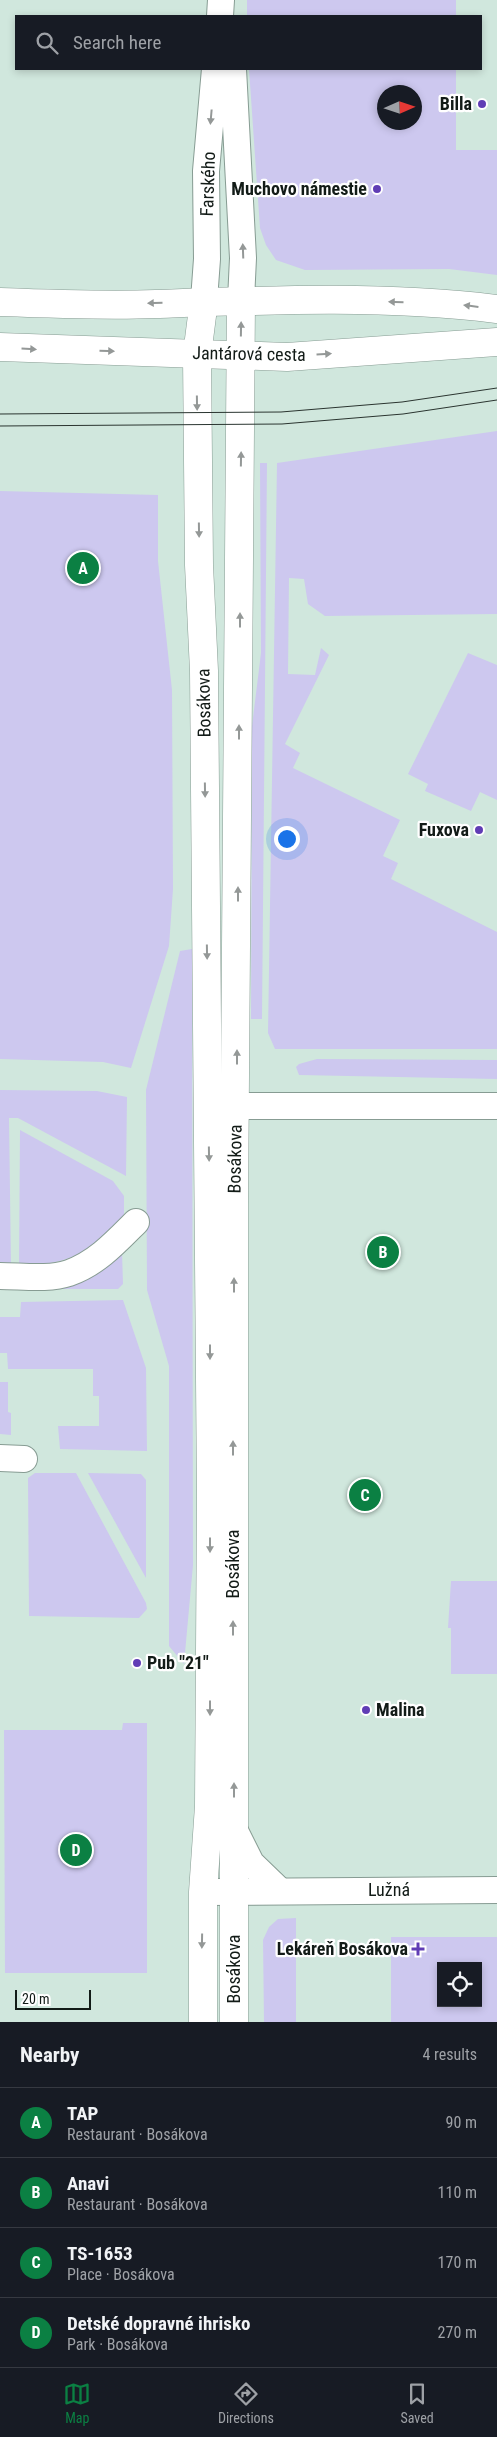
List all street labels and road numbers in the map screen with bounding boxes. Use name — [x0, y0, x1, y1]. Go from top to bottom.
street label: Farského — [196, 151, 219, 217]
street label: Jantárová cesta — [192, 342, 306, 365]
street label: Bosákova — [192, 668, 215, 738]
street label: Bosákova — [223, 1124, 246, 1194]
street label: Bosákova — [222, 1530, 243, 1598]
street label: Lužná — [368, 1879, 410, 1900]
street label: Bosákova — [223, 1935, 244, 2003]

